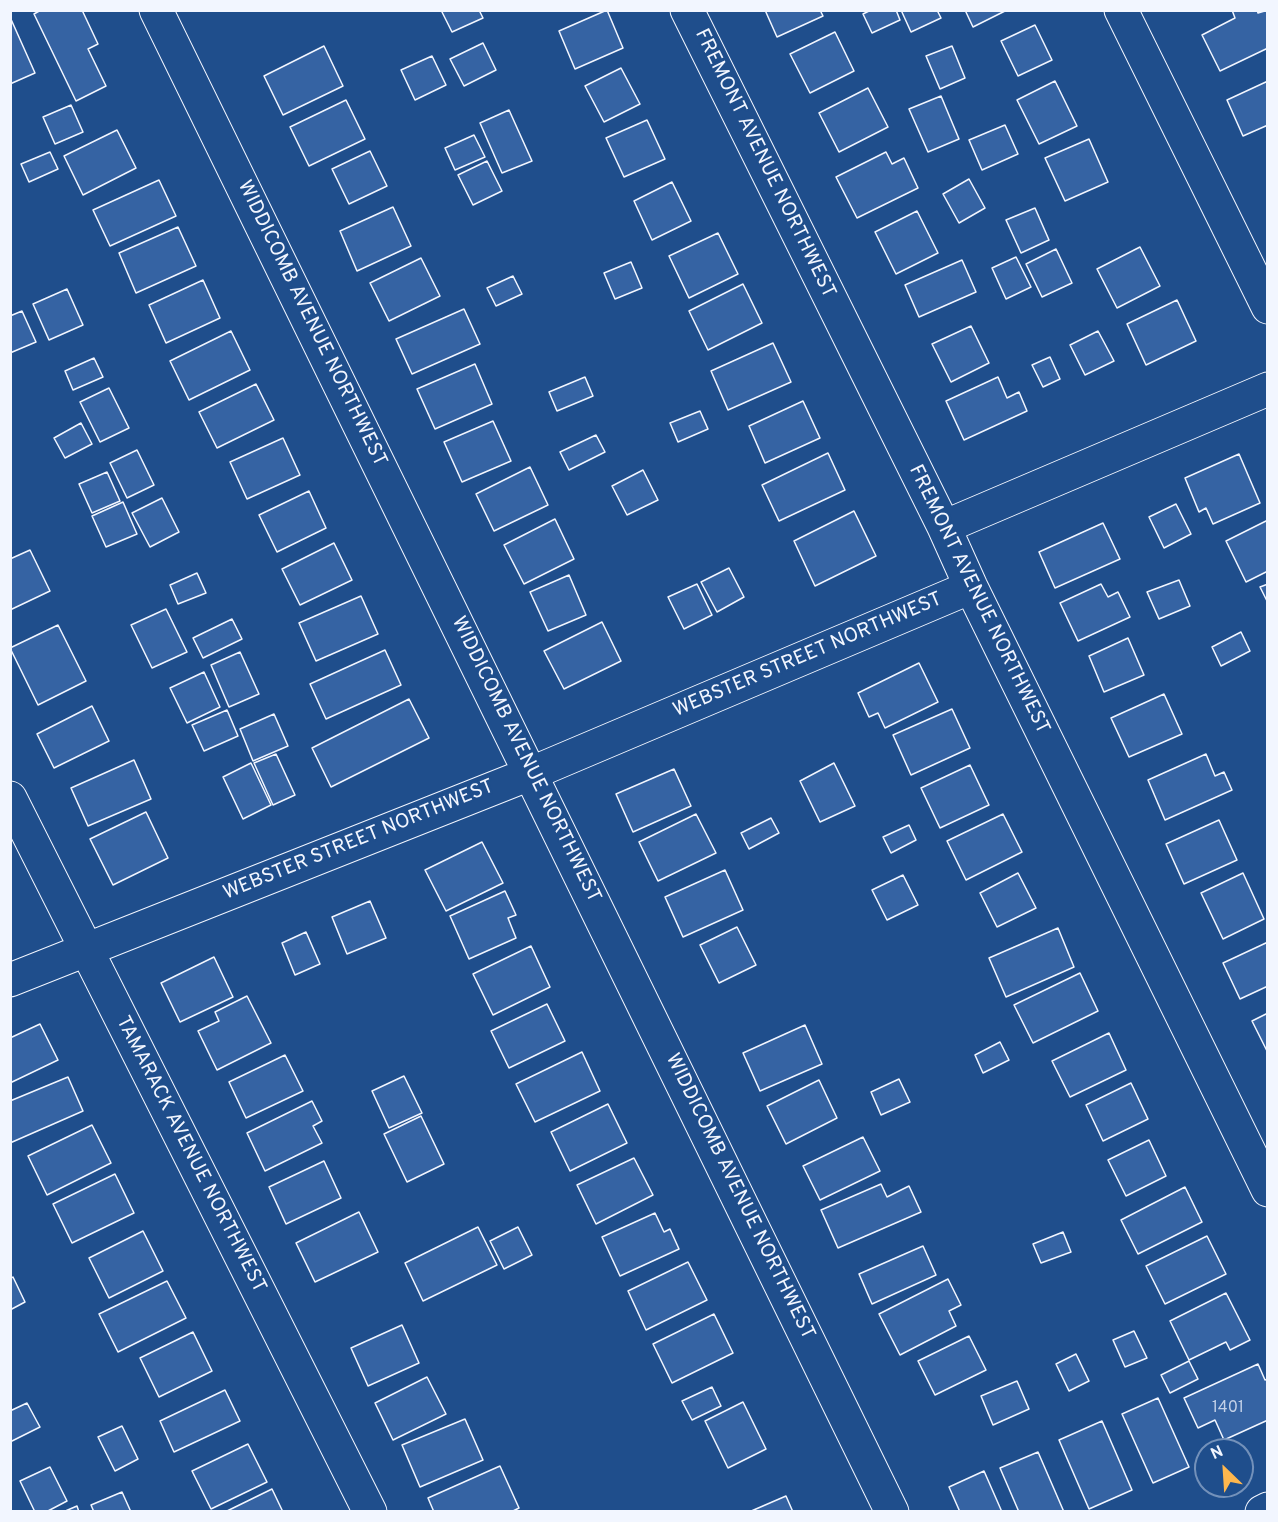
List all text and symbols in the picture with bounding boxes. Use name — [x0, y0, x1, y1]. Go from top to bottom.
street label: FREMONT AVENUE NORTHWEST — [688, 25, 840, 303]
street label: WIDDICOMB AVENUE NORTHWEST — [231, 177, 391, 471]
street label: FREMONT AVENUE NORTHWEST — [902, 461, 1054, 739]
street label: WEBSTER STREET NORTHWEST — [670, 588, 946, 724]
street label: WIDDICOMB AVENUE NORTHWEST — [445, 613, 605, 907]
street label: WEBSTER STREET NORTHWEST — [220, 776, 498, 906]
street label: TAMARACK AVENUE NORTHWEST — [110, 1013, 270, 1297]
street label: WIDDICOMB AVENUE NORTHWEST — [659, 1050, 819, 1344]
house number: 1401 — [1212, 1399, 1244, 1419]
north arrow — [1194, 1438, 1254, 1498]
text: N — [1208, 1442, 1227, 1465]

